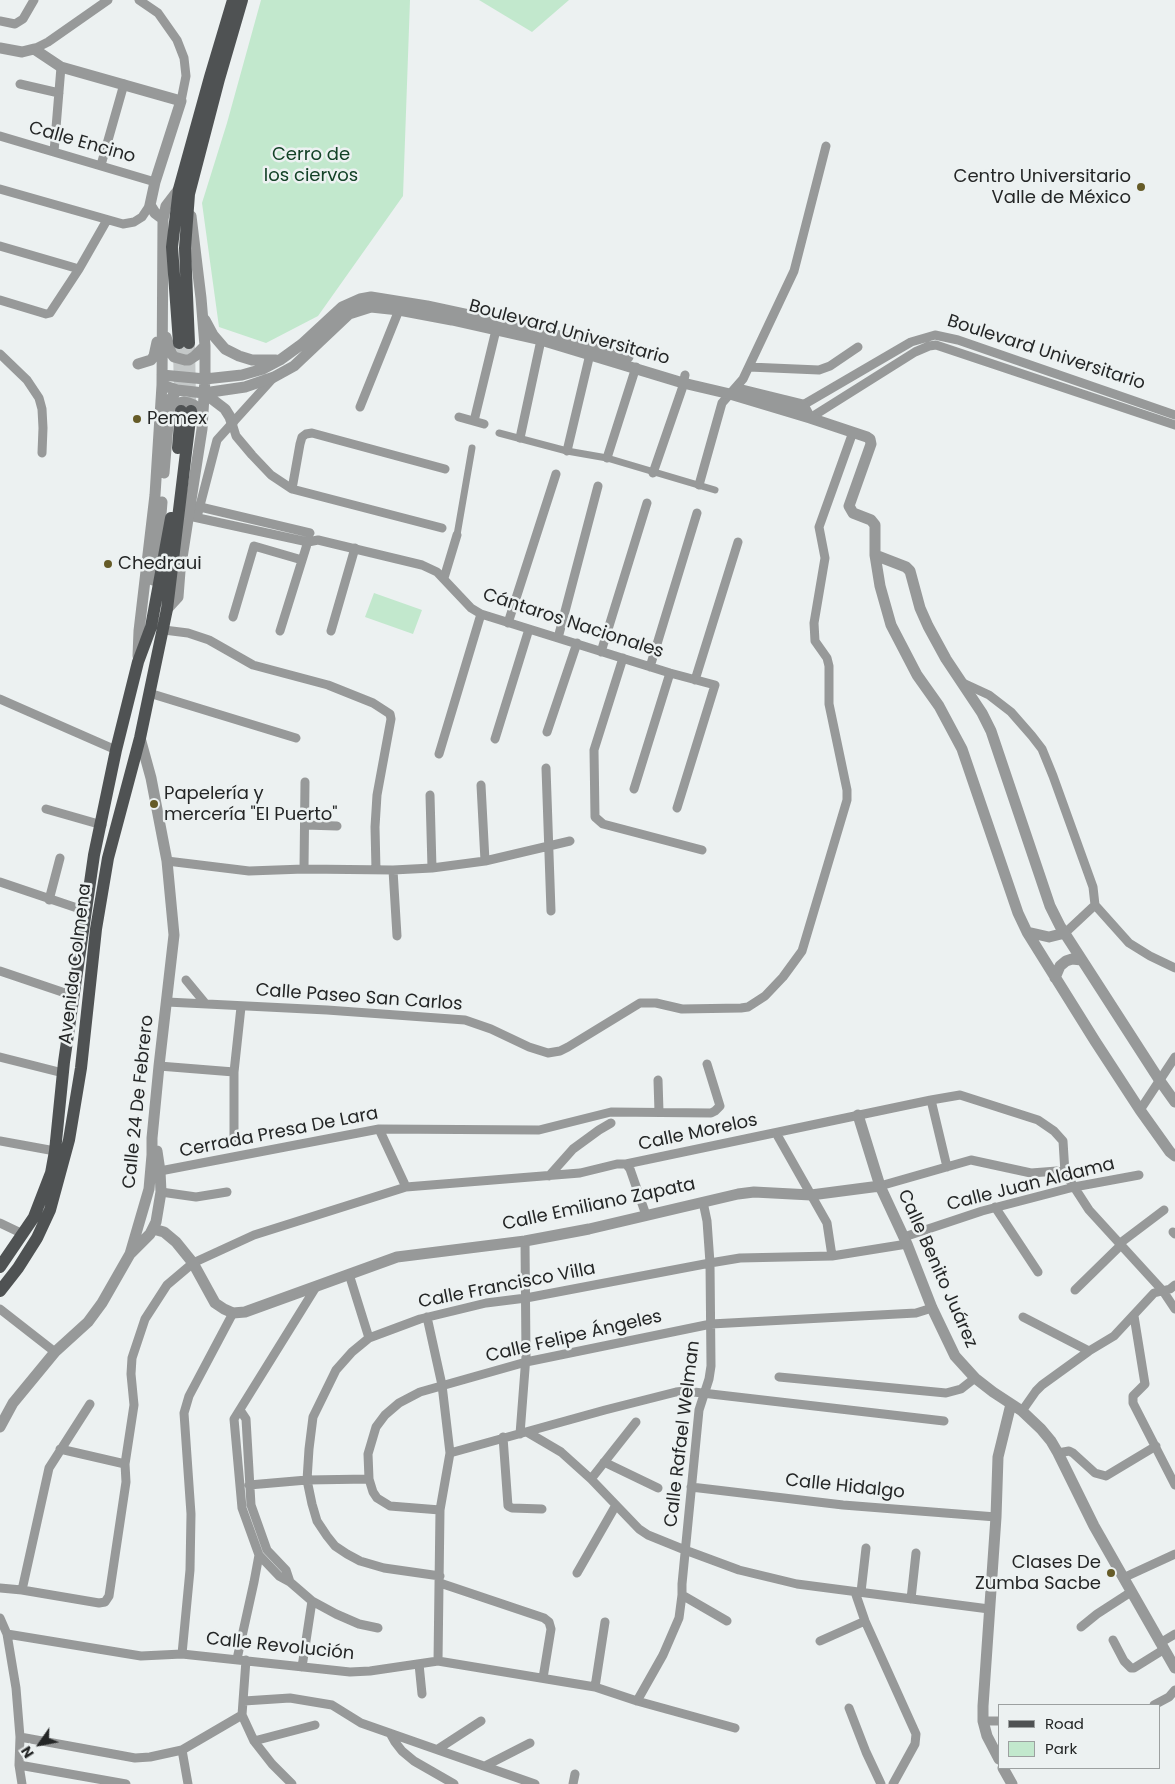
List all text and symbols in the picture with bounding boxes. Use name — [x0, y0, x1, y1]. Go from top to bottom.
street label: Calle Encino — [26, 117, 138, 169]
park label: Cerro de los ciervos — [264, 144, 358, 186]
place label: Centro Universitario Valle de México — [954, 166, 1131, 208]
marker: Centro Universitario Valle de México — [1135, 181, 1147, 193]
street label: Boulevard Universitario — [466, 296, 672, 370]
street label: Boulevard Universitario — [944, 311, 1148, 395]
place label: Pemex — [147, 408, 207, 430]
marker: Pemex — [131, 413, 143, 425]
place label: Chedraui — [118, 553, 202, 575]
marker: Chedraui — [102, 558, 114, 570]
street label: Cántaros Nacionales — [480, 585, 666, 663]
place label: Papelería y mercería "El Puerto" — [164, 783, 337, 826]
marker: Papelería y mercería "El Puerto" — [148, 798, 160, 810]
street label: Avenida Colmena — [55, 882, 97, 1046]
street label: Calle Paseo San Carlos — [255, 980, 463, 1016]
street label: Calle 24 De Febrero — [119, 1014, 159, 1190]
street label: Cerrada Presa De Lara — [178, 1103, 380, 1163]
street label: Calle Morelos — [637, 1110, 759, 1156]
street label: Calle Juan Aldama — [945, 1154, 1117, 1216]
street label: Calle Emiliano Zapata — [500, 1174, 698, 1236]
street label: Calle Benito Juárez — [892, 1186, 982, 1352]
street label: Calle Francisco Villa — [417, 1258, 597, 1314]
street label: Calle Felipe Ángeles — [484, 1306, 664, 1368]
street label: Calle Rafael Welman — [661, 1339, 705, 1529]
street label: Calle Hidalgo — [784, 1470, 906, 1504]
place label: Clases De Zumba Sacbe — [975, 1552, 1101, 1595]
marker: Clases De Zumba Sacbe — [1105, 1567, 1117, 1579]
street label: Calle Revolución — [205, 1628, 355, 1666]
legend — [998, 1704, 1160, 1769]
text: Road — [1045, 1713, 1084, 1734]
north arrow — [15, 1719, 65, 1769]
text: Park — [1045, 1738, 1077, 1759]
text: N — [16, 1742, 39, 1762]

